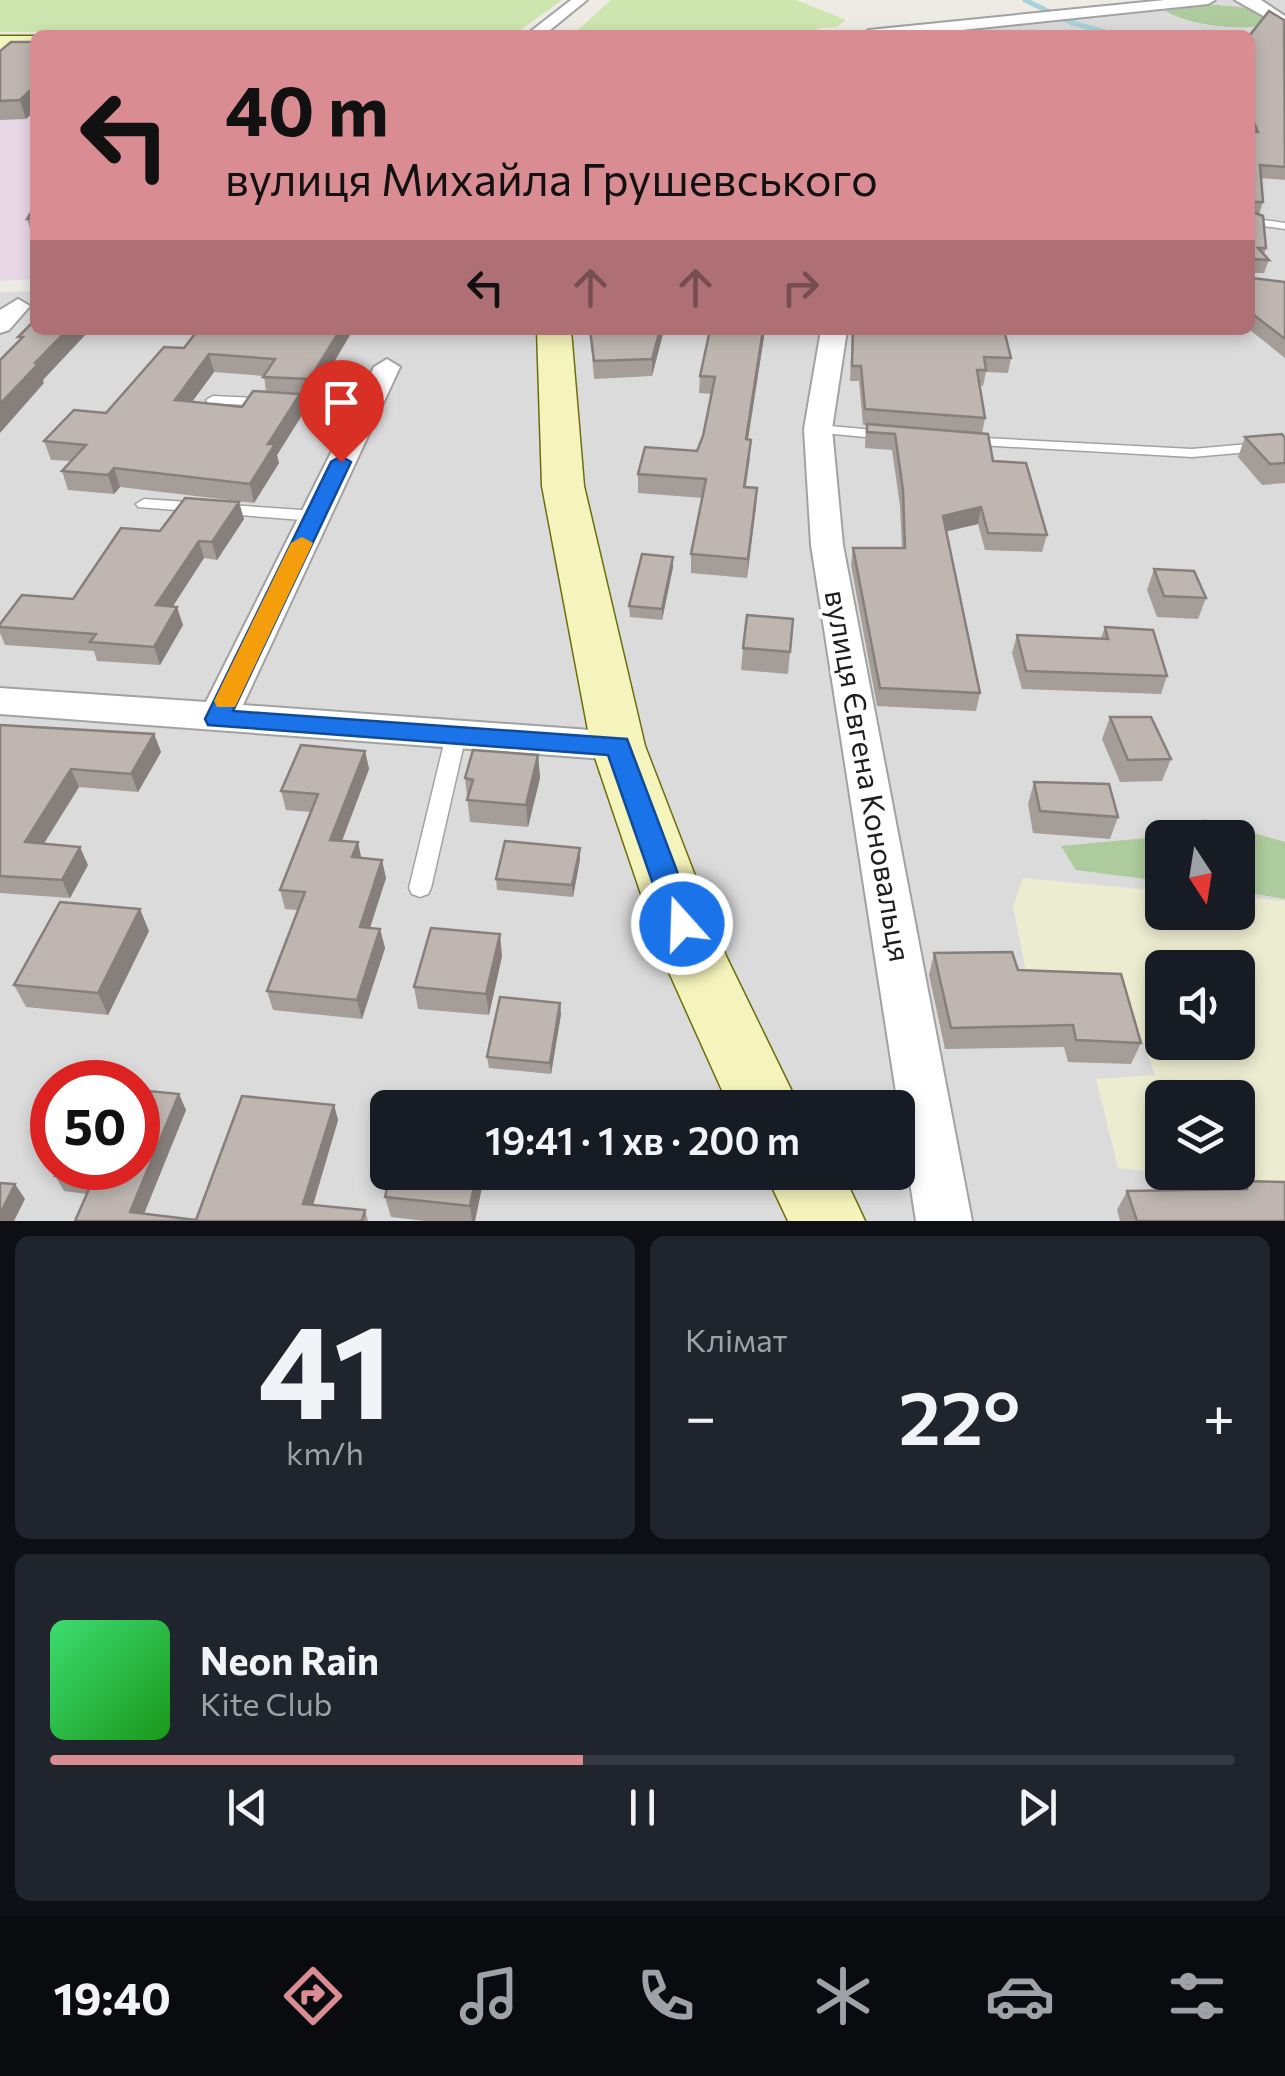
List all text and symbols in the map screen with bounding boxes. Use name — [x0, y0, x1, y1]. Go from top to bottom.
text: 40 m — [225, 65, 389, 150]
icon: left — [60, 70, 190, 200]
text: вулиця Михайла Грушевського — [225, 150, 878, 205]
icon: left — [458, 260, 513, 315]
icon: ahead — [563, 260, 618, 315]
icon: ahead — [668, 260, 723, 315]
icon: right — [773, 260, 828, 315]
pin — [299, 360, 384, 463]
icon: arrive — [314, 375, 369, 430]
street label: вулиця Євгена Коновальця — [819, 587, 920, 964]
north arrow — [1145, 820, 1255, 930]
map controls — [1145, 820, 1255, 1190]
position arrow — [630, 872, 734, 976]
button: sound — [1145, 950, 1255, 1060]
speed limit sign: 50 — [30, 1060, 160, 1190]
button: layers — [1145, 1080, 1255, 1190]
text: 19:41 · 1 хв · 200 m — [485, 1116, 800, 1163]
text: 41 — [258, 1287, 392, 1446]
text: Клімат — [685, 1319, 788, 1359]
text: 22° — [898, 1369, 1020, 1460]
text: − — [685, 1381, 716, 1448]
text: + — [1203, 1381, 1235, 1448]
text: km/h — [286, 1432, 364, 1472]
text: Neon Rain — [200, 1636, 379, 1683]
text: Kite Club — [200, 1683, 332, 1723]
icon: previous — [220, 1780, 275, 1835]
icon: pause — [615, 1780, 670, 1835]
icon: next — [1010, 1780, 1065, 1835]
icon: directions — [278, 1961, 348, 2031]
icon: music — [454, 1961, 524, 2031]
icon: phone — [631, 1961, 701, 2031]
icon: climate — [808, 1961, 878, 2031]
icon: car — [985, 1961, 1055, 2031]
icon: filters — [1162, 1961, 1232, 2031]
text: 19:40 — [53, 1969, 171, 2024]

